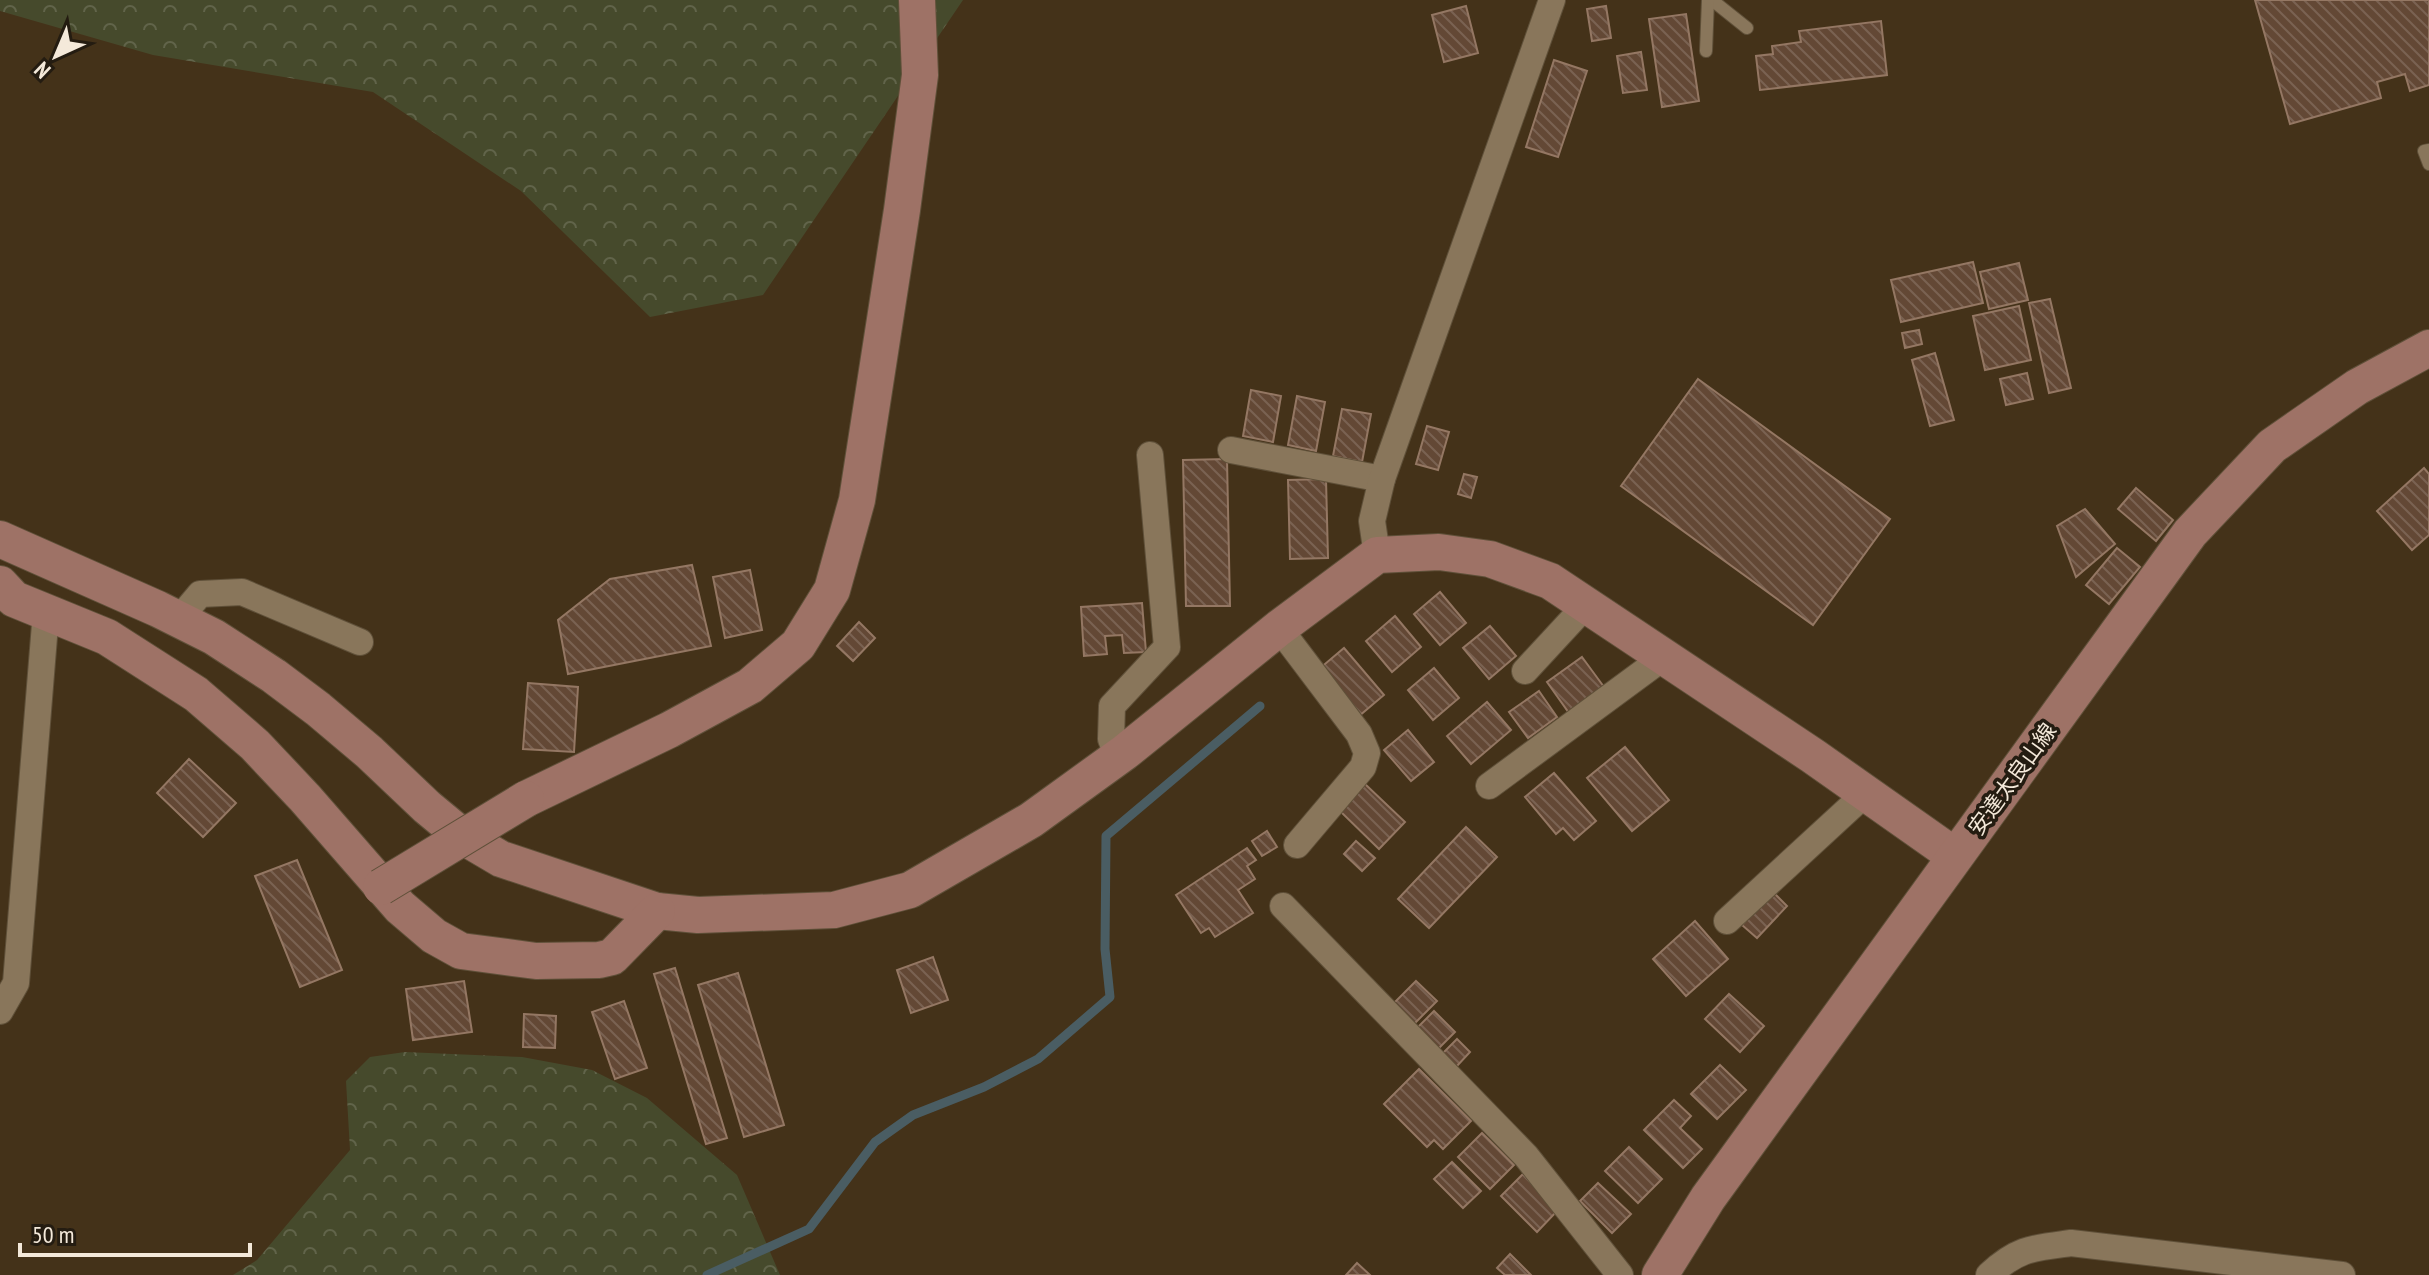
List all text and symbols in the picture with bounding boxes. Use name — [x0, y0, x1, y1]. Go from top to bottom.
north arrow — [16, 16, 96, 96]
text: N — [28, 56, 56, 85]
street label: 安達太良山線 — [1962, 717, 2062, 841]
scale bar — [20, 1207, 250, 1257]
text: 50 m — [32, 1219, 74, 1250]

